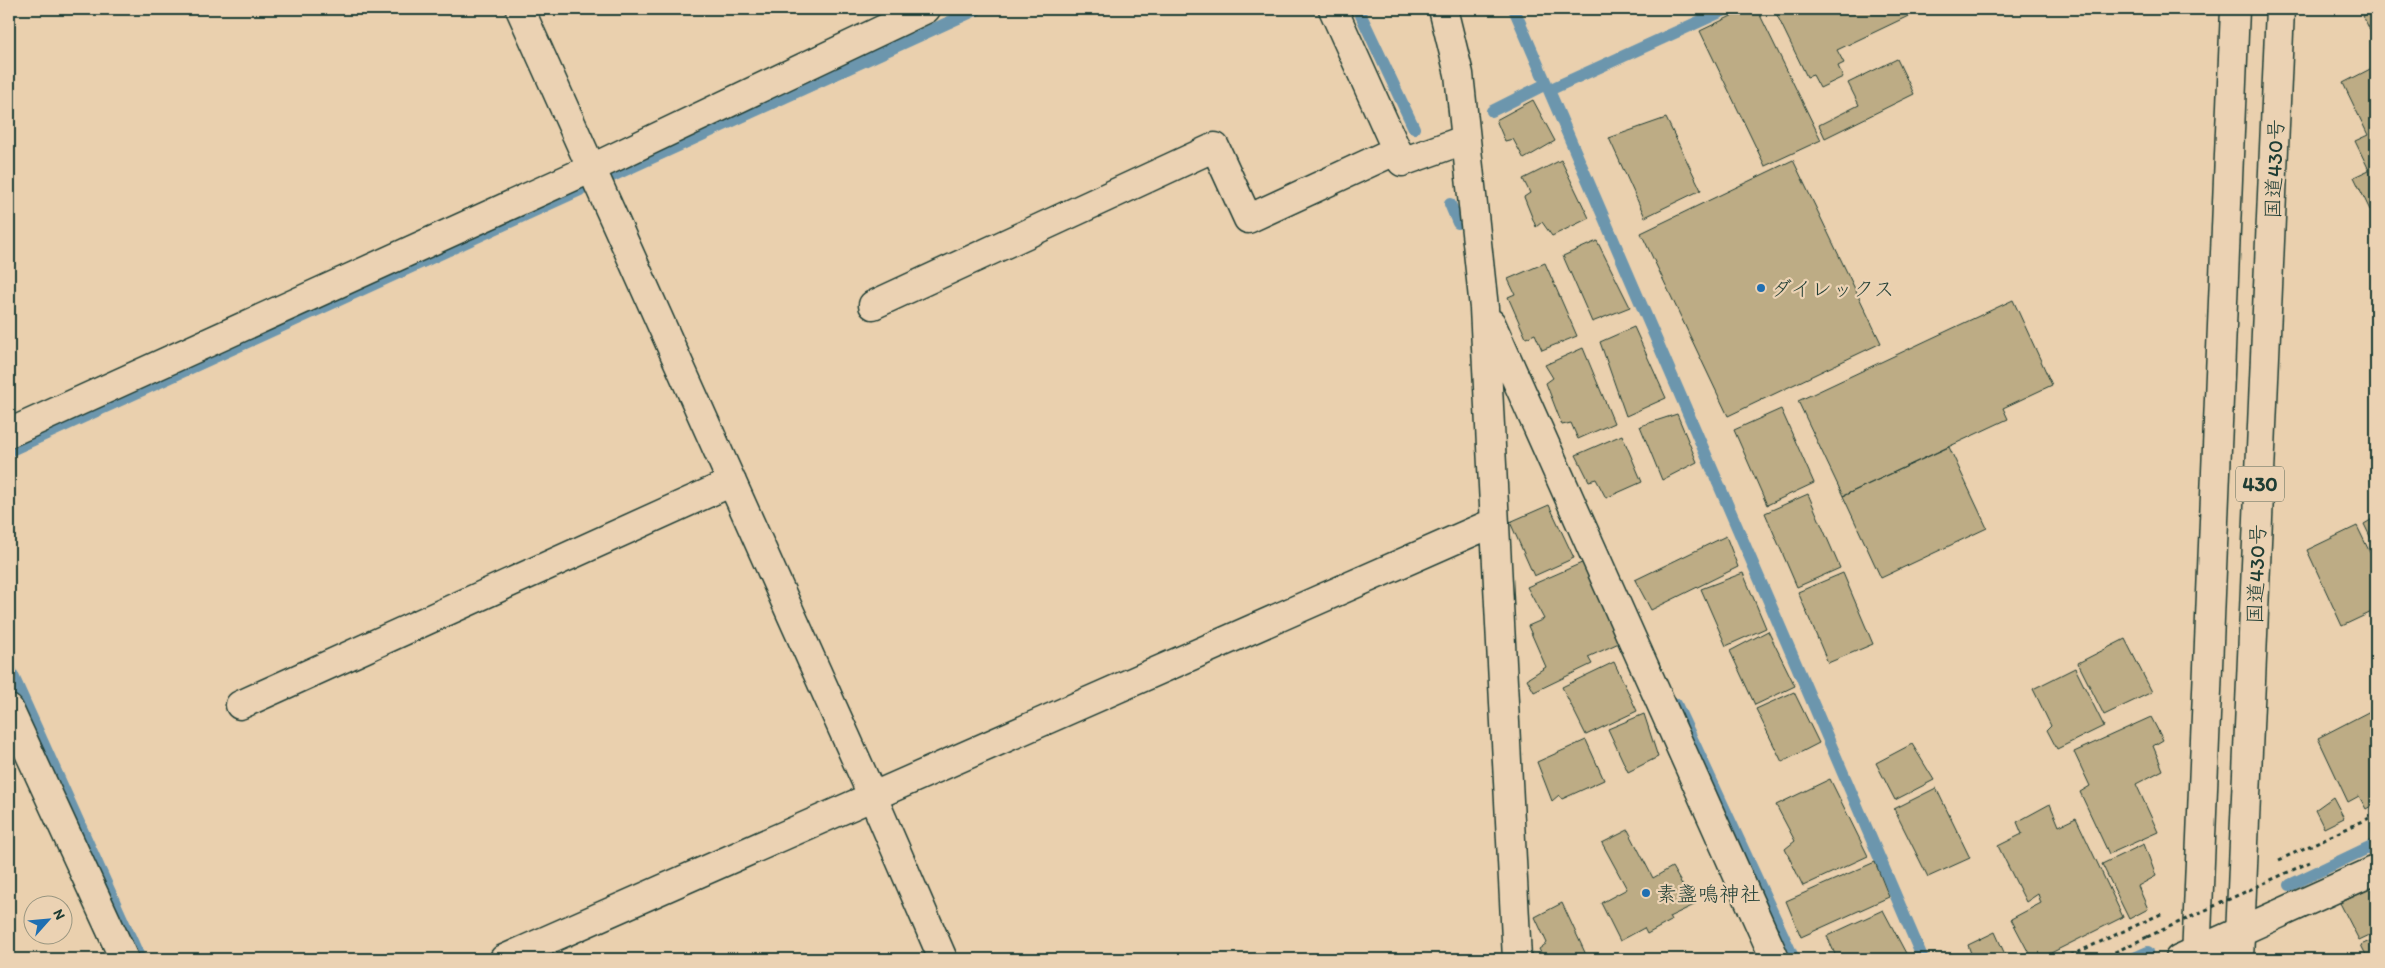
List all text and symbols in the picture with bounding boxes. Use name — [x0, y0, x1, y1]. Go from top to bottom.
street label: 国道430号 — [2260, 119, 2288, 219]
place label: ダイレックス — [1771, 276, 1894, 301]
marker: ダイレックス — [1755, 282, 1767, 294]
road number: 430 — [2236, 466, 2284, 502]
street label: 国道430号 — [2242, 524, 2270, 624]
place label: 素盞鳴神社 — [1656, 881, 1761, 906]
marker: 素盞鳴神社 — [1640, 887, 1652, 899]
north arrow — [22, 896, 72, 946]
text: N — [49, 906, 69, 922]

